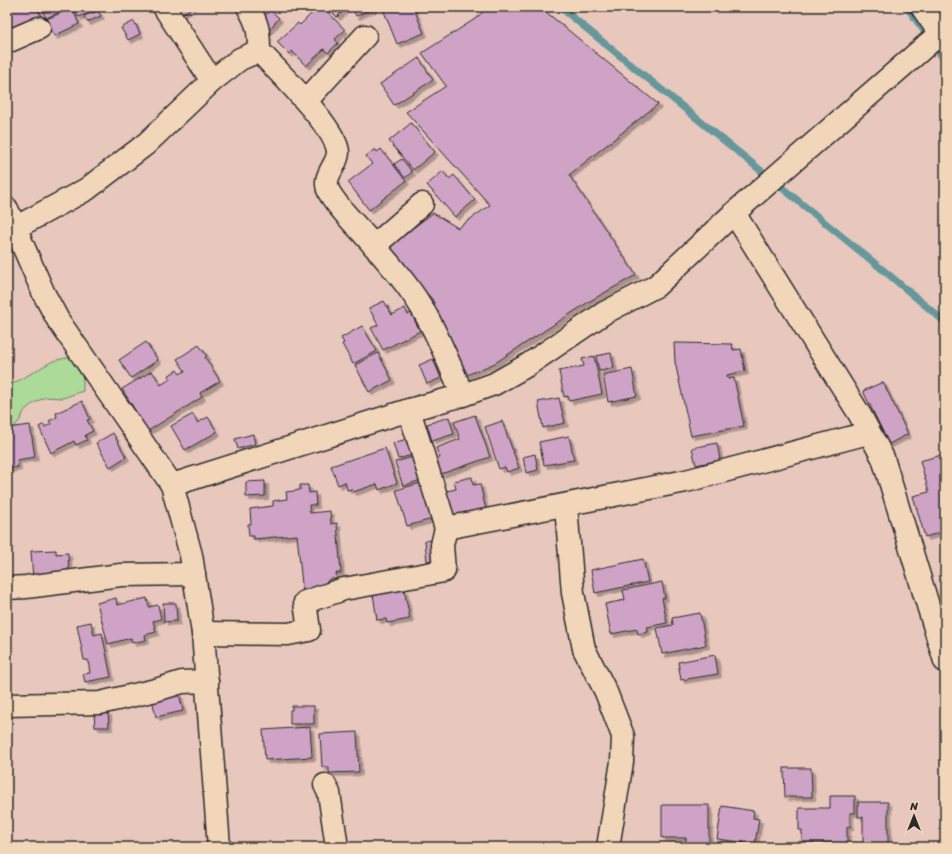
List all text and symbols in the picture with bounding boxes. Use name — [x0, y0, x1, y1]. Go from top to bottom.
north arrow — [894, 796, 934, 836]
text: N — [909, 797, 918, 816]

